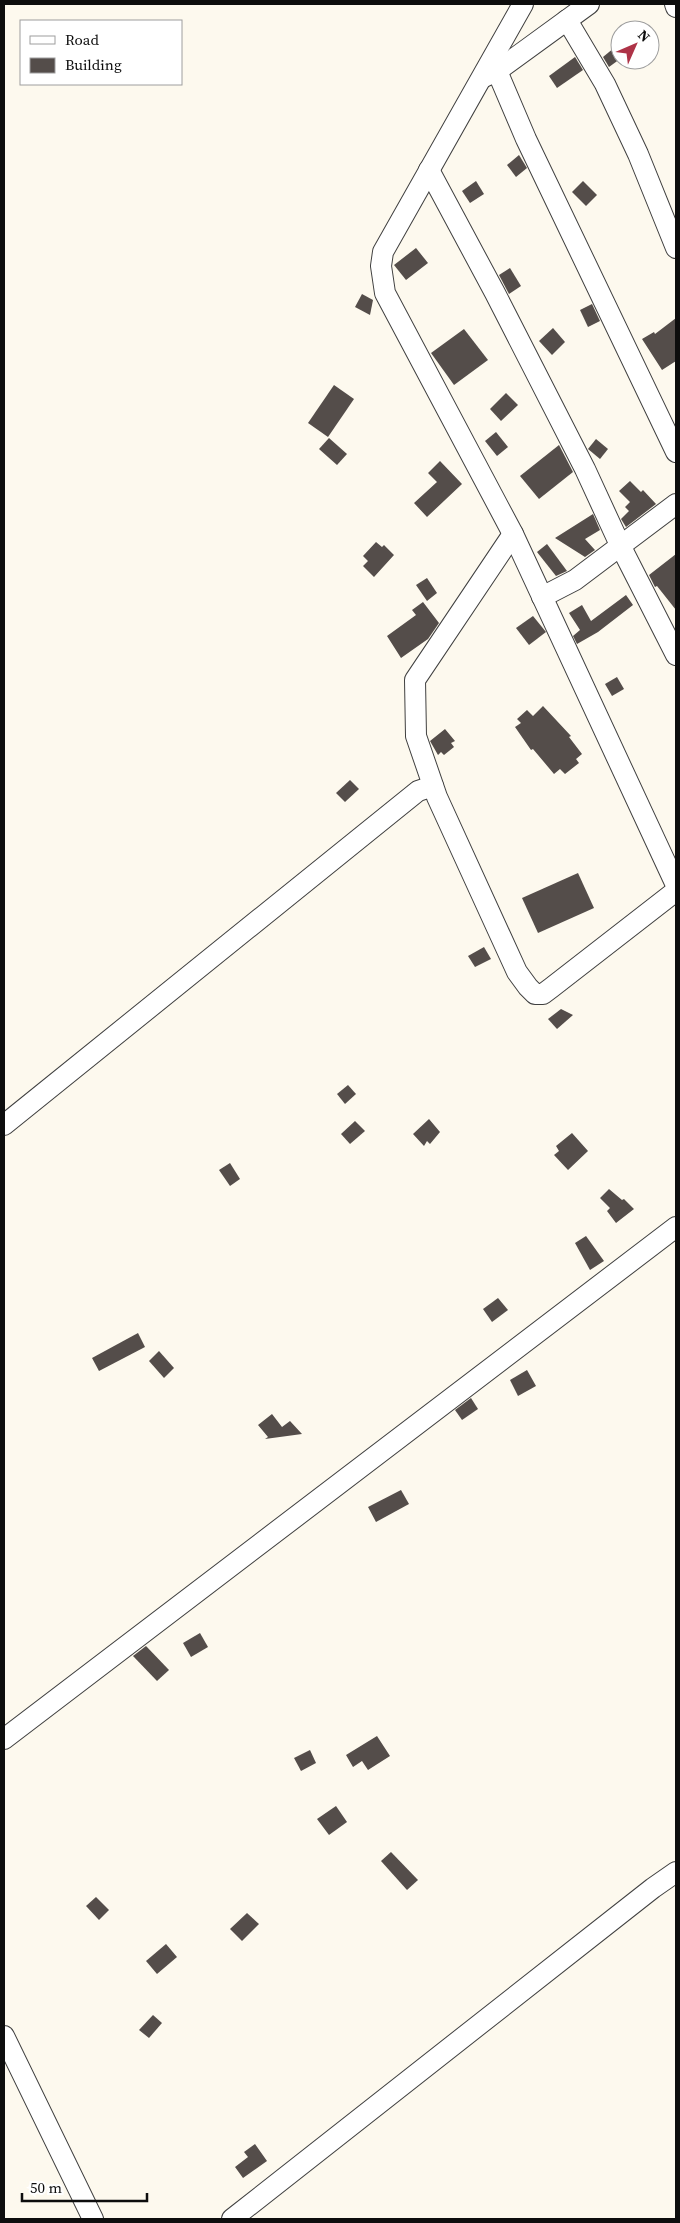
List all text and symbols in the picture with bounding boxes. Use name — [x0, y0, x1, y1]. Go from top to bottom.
legend — [20, 20, 182, 85]
north arrow — [610, 20, 660, 70]
text: N — [634, 25, 655, 46]
text: Road — [65, 29, 99, 50]
text: Building — [65, 54, 122, 75]
scale bar — [22, 2170, 148, 2202]
text: 50 m — [30, 2177, 62, 2198]

